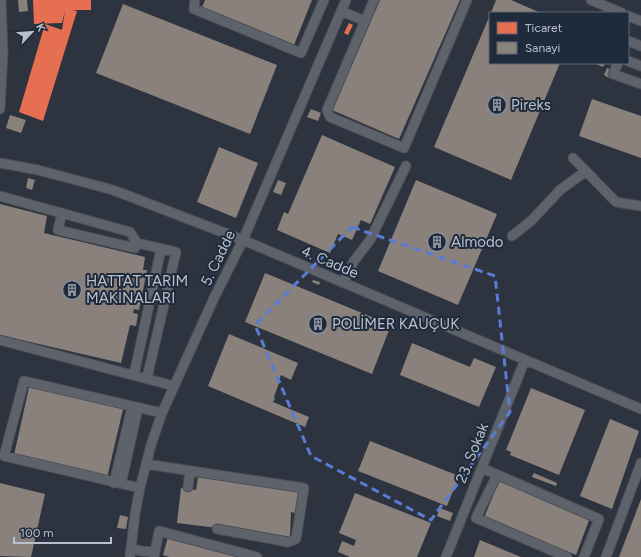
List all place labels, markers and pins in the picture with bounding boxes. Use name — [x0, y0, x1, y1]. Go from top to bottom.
building icon: Pireks — [486, 94, 508, 116]
place label: Pireks — [511, 96, 551, 114]
building icon: Almodo — [426, 231, 448, 253]
place label: Almodo — [451, 233, 504, 251]
place label: HATTAT TARIM MAKİNALARI — [86, 272, 188, 307]
building icon: HATTAT TARIM MAKİNALARI — [61, 279, 83, 301]
building icon: POLİMER KAUÇUK — [307, 313, 329, 335]
place label: POLİMER KAUÇUK — [332, 315, 460, 333]

